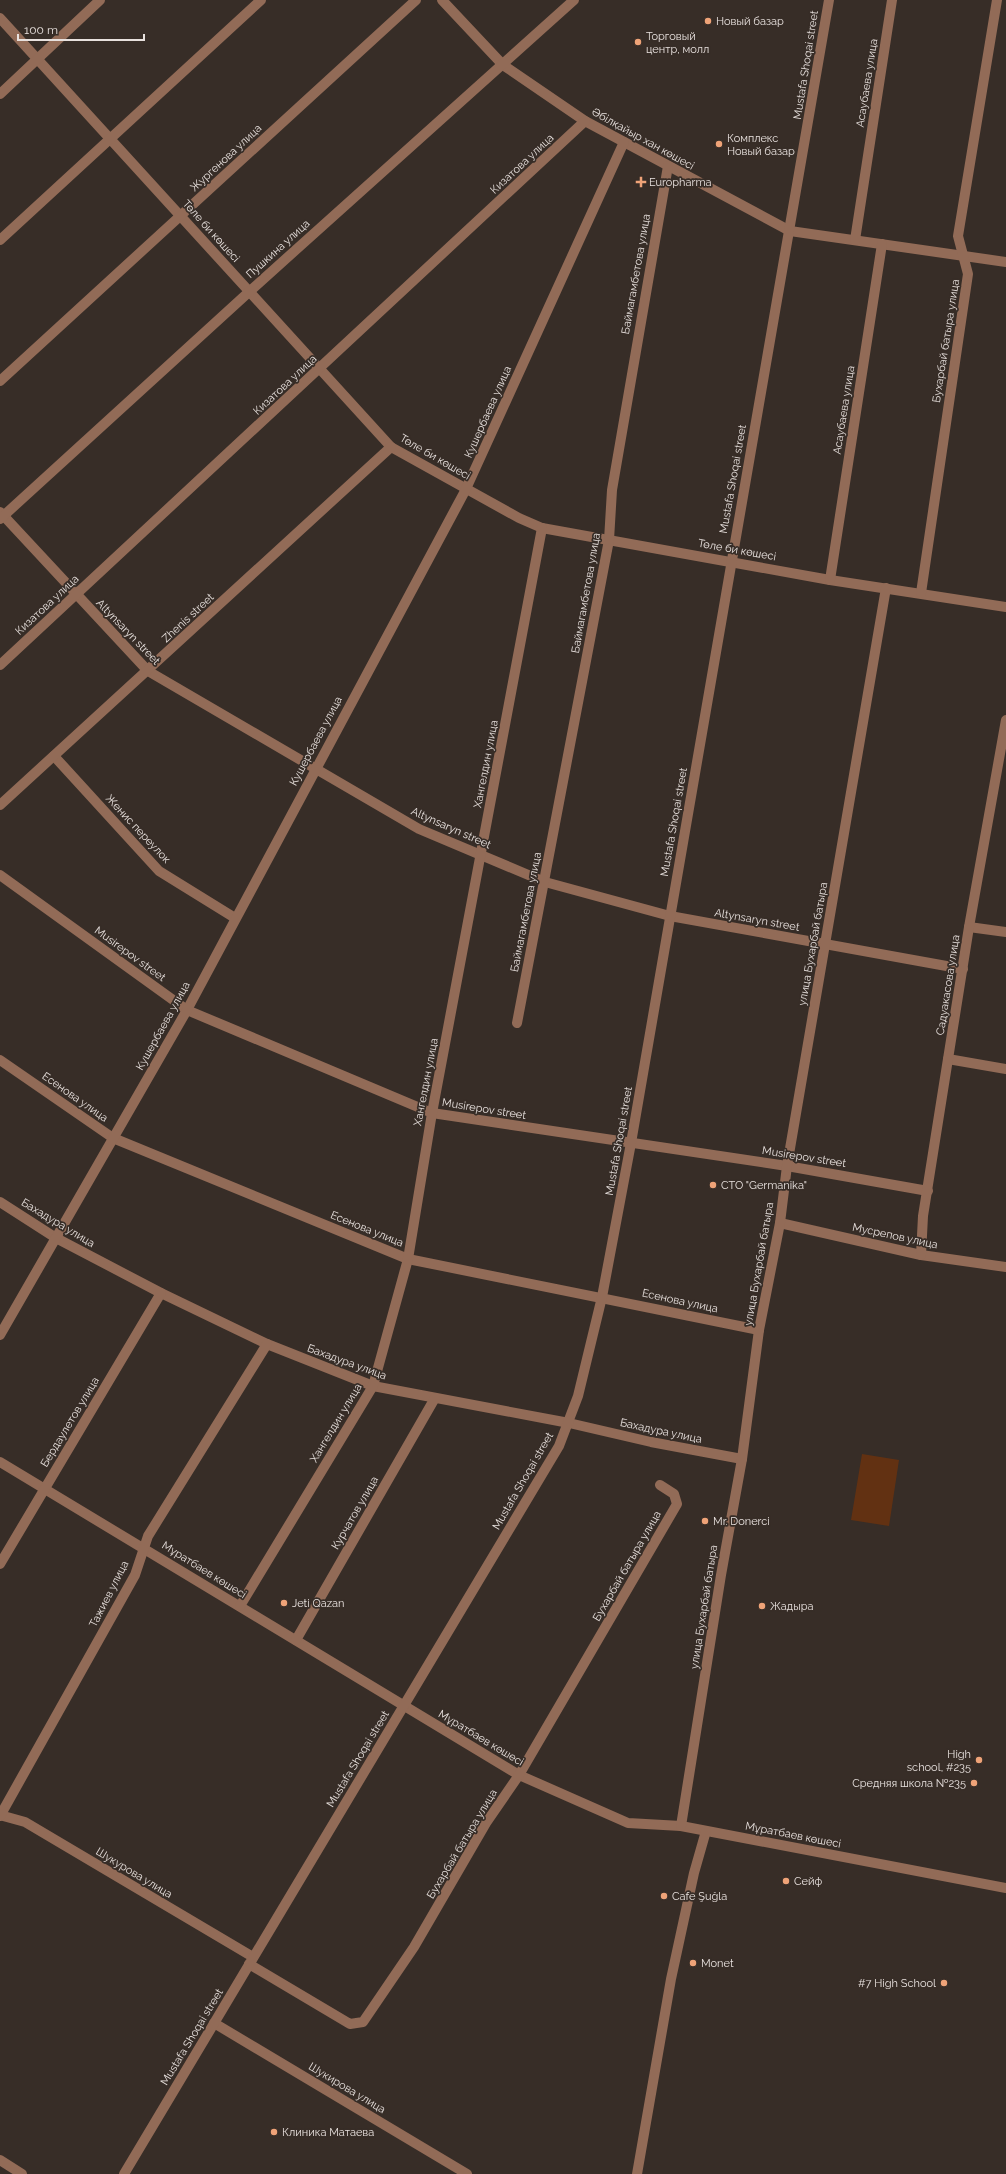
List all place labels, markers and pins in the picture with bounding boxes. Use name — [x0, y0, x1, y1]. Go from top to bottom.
place label: Новый базар — [716, 15, 784, 28]
marker: Новый базар — [703, 16, 713, 26]
place label: Торговый центр, молл — [646, 30, 709, 56]
marker: Торговый центр, молл — [633, 37, 643, 47]
place label: Комплекс Новый базар — [727, 132, 795, 158]
marker: Комплекс Новый базар — [714, 139, 724, 149]
place label: Europharma — [649, 176, 712, 189]
marker: Europharma — [636, 177, 646, 187]
place label: СТО "Germanika" — [721, 1179, 807, 1192]
marker: СТО "Germanika" — [708, 1180, 718, 1190]
place label: Mr. Donerci — [713, 1515, 770, 1528]
marker: Mr. Donerci — [700, 1516, 710, 1526]
place label: Jeti Qazan — [292, 1597, 345, 1610]
marker: Jeti Qazan — [279, 1598, 289, 1608]
place label: Жадыра — [770, 1600, 813, 1613]
marker: Жадыра — [757, 1601, 767, 1611]
place label: High school, #235 — [907, 1748, 971, 1774]
marker: High school, #235 — [974, 1755, 984, 1765]
place label: Средняя школа №235 — [852, 1777, 966, 1790]
marker: Средняя школа №235 — [969, 1778, 979, 1788]
place label: Сейф — [794, 1875, 823, 1888]
marker: Сейф — [781, 1876, 791, 1886]
place label: Cafe Şuğla — [672, 1890, 727, 1903]
marker: Cafe Şuğla — [659, 1891, 669, 1901]
place label: Monet — [701, 1957, 734, 1970]
marker: Monet — [688, 1958, 698, 1968]
place label: #7 High School — [858, 1977, 936, 1990]
marker: #7 High School — [939, 1978, 949, 1988]
place label: Клиника Матаева — [282, 2126, 374, 2139]
marker: Клиника Матаева — [269, 2127, 279, 2137]

